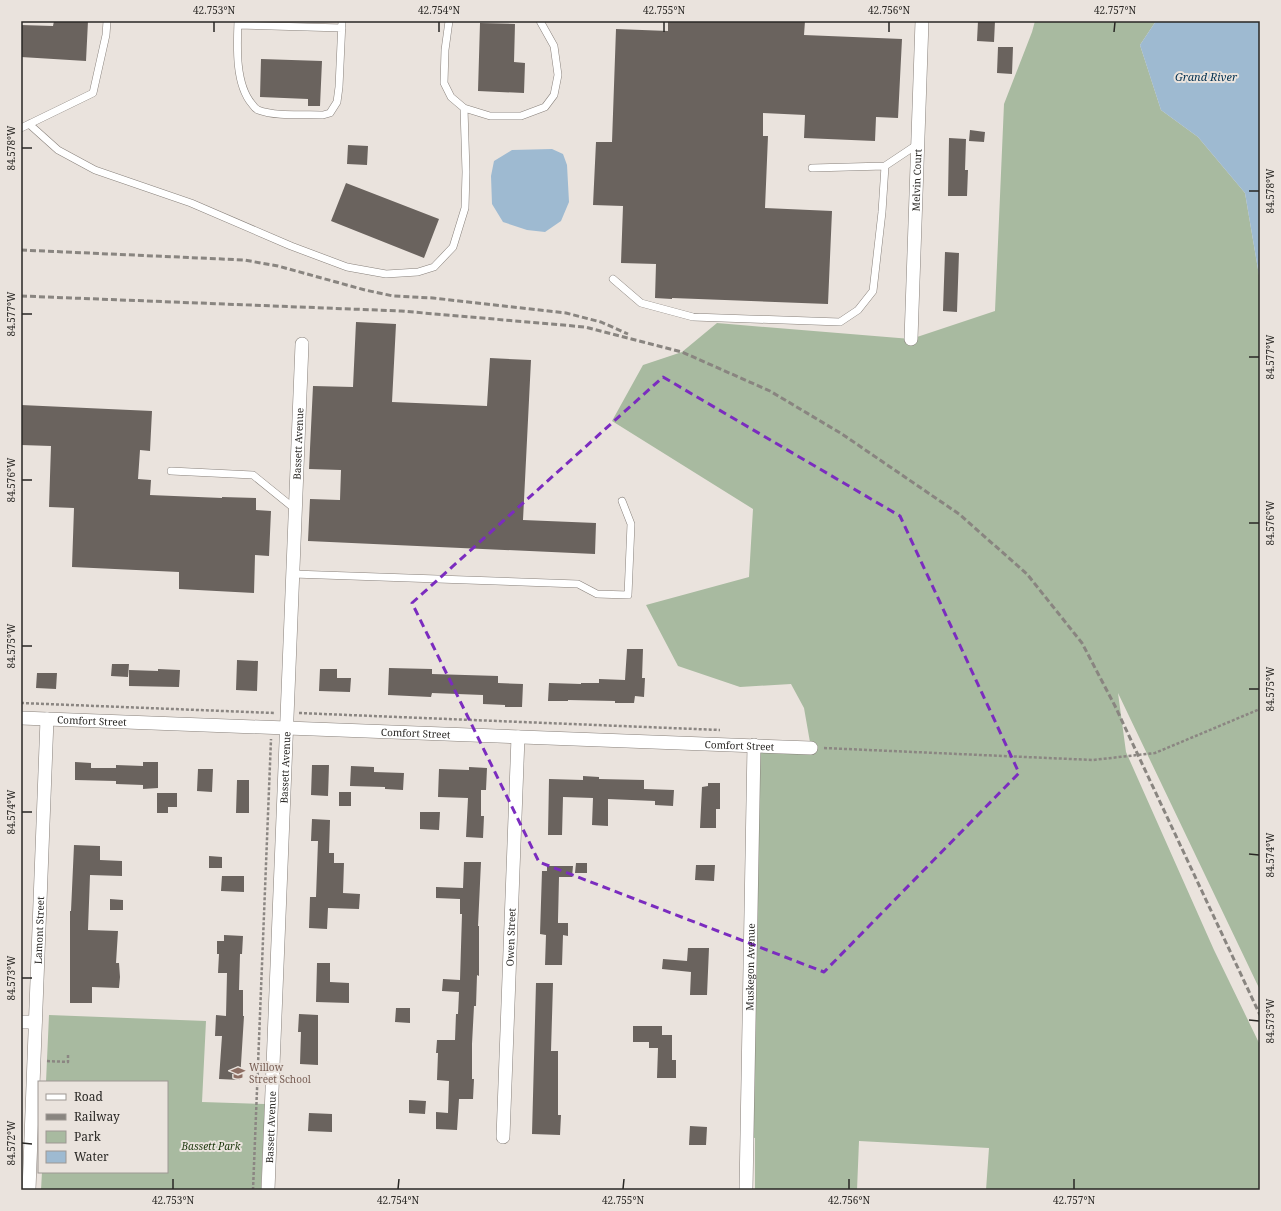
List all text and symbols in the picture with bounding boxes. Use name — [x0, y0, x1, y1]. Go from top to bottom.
text: 42.753°N — [193, 3, 235, 17]
text: 42.754°N — [418, 3, 460, 17]
text: 42.755°N — [643, 3, 685, 17]
text: 42.756°N — [868, 3, 910, 17]
text: 42.757°N — [1094, 3, 1136, 17]
water label: Grand River — [1175, 69, 1238, 84]
text: 84.578°W — [4, 125, 18, 170]
street label: Melvin Court — [908, 148, 925, 212]
text: 84.578°W — [1263, 168, 1277, 213]
text: 84.577°W — [4, 291, 18, 336]
text: 84.577°W — [1263, 334, 1277, 379]
street label: Bassett Avenue — [290, 407, 306, 480]
text: 84.576°W — [4, 457, 18, 502]
text: 84.576°W — [1263, 500, 1277, 545]
text: 84.575°W — [4, 623, 18, 668]
text: 84.575°W — [1263, 666, 1277, 711]
street label: Comfort Street — [57, 712, 127, 729]
street label: Comfort Street — [381, 725, 451, 741]
street label: Bassett Avenue — [277, 731, 293, 804]
street label: Comfort Street — [704, 737, 775, 754]
text: 84.574°W — [4, 789, 18, 834]
text: 84.574°W — [1263, 832, 1277, 877]
street label: Lamont Street — [31, 896, 47, 964]
street label: Owen Street — [502, 907, 519, 967]
street label: Muskegon Avenue — [742, 923, 758, 1011]
text: 84.573°W — [4, 955, 18, 1000]
text: 84.573°W — [1263, 998, 1277, 1043]
place label: Willow Street School — [249, 1060, 311, 1086]
school or university icon: Willow Street School — [230, 1065, 246, 1081]
legend — [38, 1081, 168, 1173]
text: Road — [74, 1088, 104, 1105]
street label: Bassett Avenue — [262, 1091, 279, 1163]
text: Railway — [74, 1108, 120, 1125]
text: 84.572°W — [4, 1120, 18, 1165]
text: Park — [74, 1128, 102, 1145]
park label: Bassett Park — [181, 1139, 241, 1153]
text: Water — [74, 1148, 109, 1165]
text: 42.753°N — [152, 1193, 194, 1207]
text: 42.754°N — [377, 1193, 419, 1207]
text: 42.755°N — [602, 1193, 644, 1207]
text: 42.756°N — [828, 1193, 870, 1207]
text: 42.757°N — [1053, 1193, 1095, 1207]

